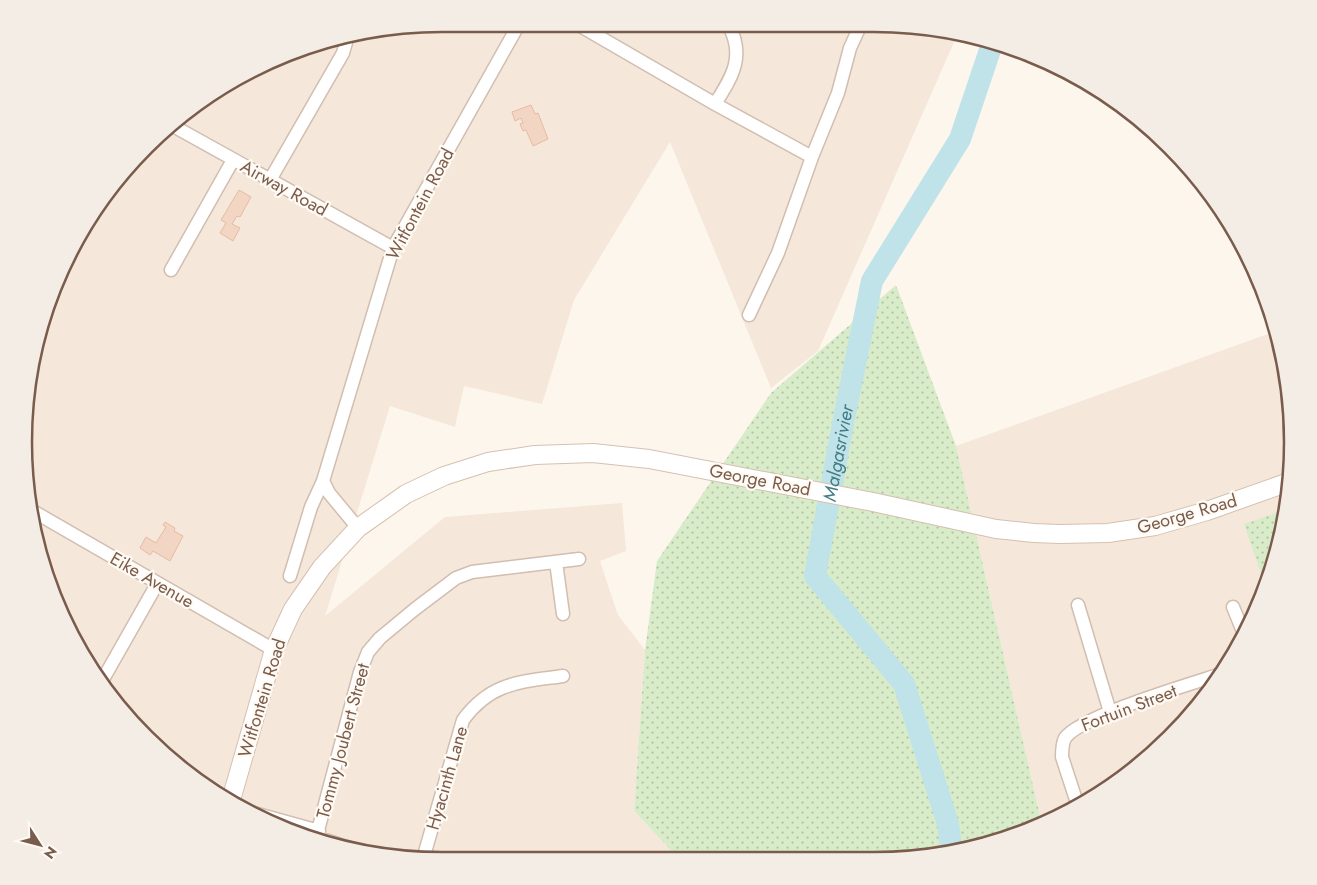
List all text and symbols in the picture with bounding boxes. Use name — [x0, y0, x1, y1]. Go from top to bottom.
street label: Witfontein Road — [380, 144, 460, 264]
street label: Airway Road — [236, 153, 332, 223]
water label: Malgasrivier — [816, 401, 861, 504]
street label: George Road — [707, 457, 813, 503]
street label: George Road — [1134, 487, 1240, 541]
street label: Eike Avenue — [105, 545, 199, 615]
street label: Witfontein Road — [232, 635, 292, 761]
street label: Tommy Joubert Street — [310, 660, 376, 821]
street label: Fortuin Street — [1077, 678, 1181, 738]
street label: Hyacinth Lane — [420, 723, 474, 833]
north arrow — [15, 820, 65, 870]
text: N — [39, 842, 62, 863]

